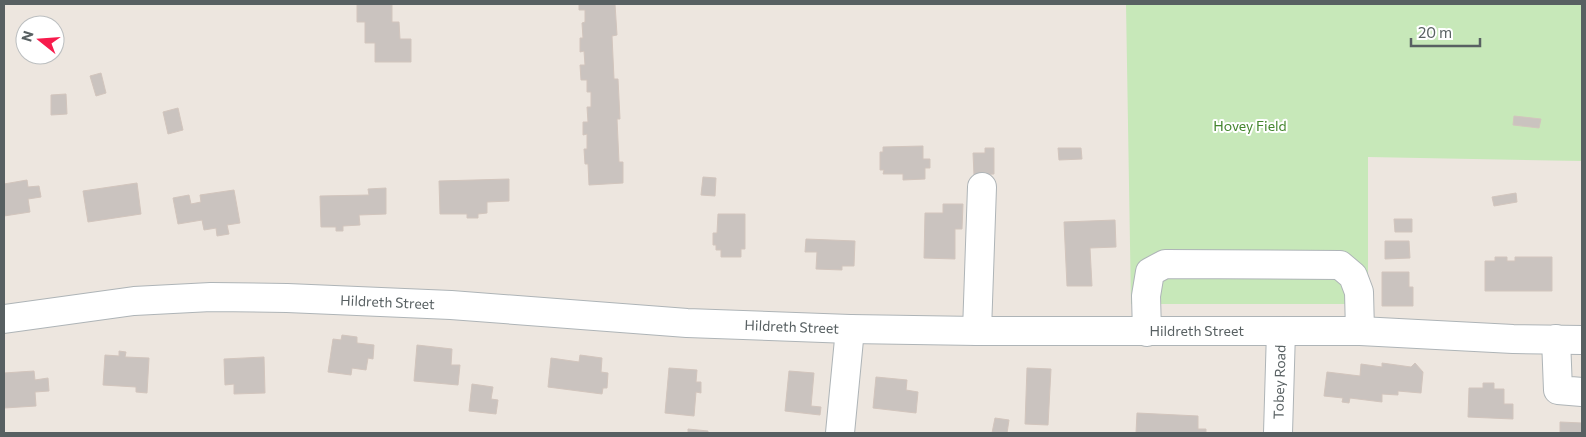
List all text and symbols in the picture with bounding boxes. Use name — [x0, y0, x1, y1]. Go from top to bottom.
north arrow — [15, 15, 65, 65]
scale bar — [1411, 15, 1480, 47]
text: 20 m — [1418, 23, 1452, 41]
text: N — [17, 29, 37, 44]
park label: Hovey Field — [1213, 117, 1287, 134]
street label: Hildreth Street — [340, 291, 435, 312]
street label: Hildreth Street — [744, 316, 840, 337]
street label: Hildreth Street — [1149, 322, 1244, 339]
street label: Tobey Road — [1269, 345, 1289, 419]

